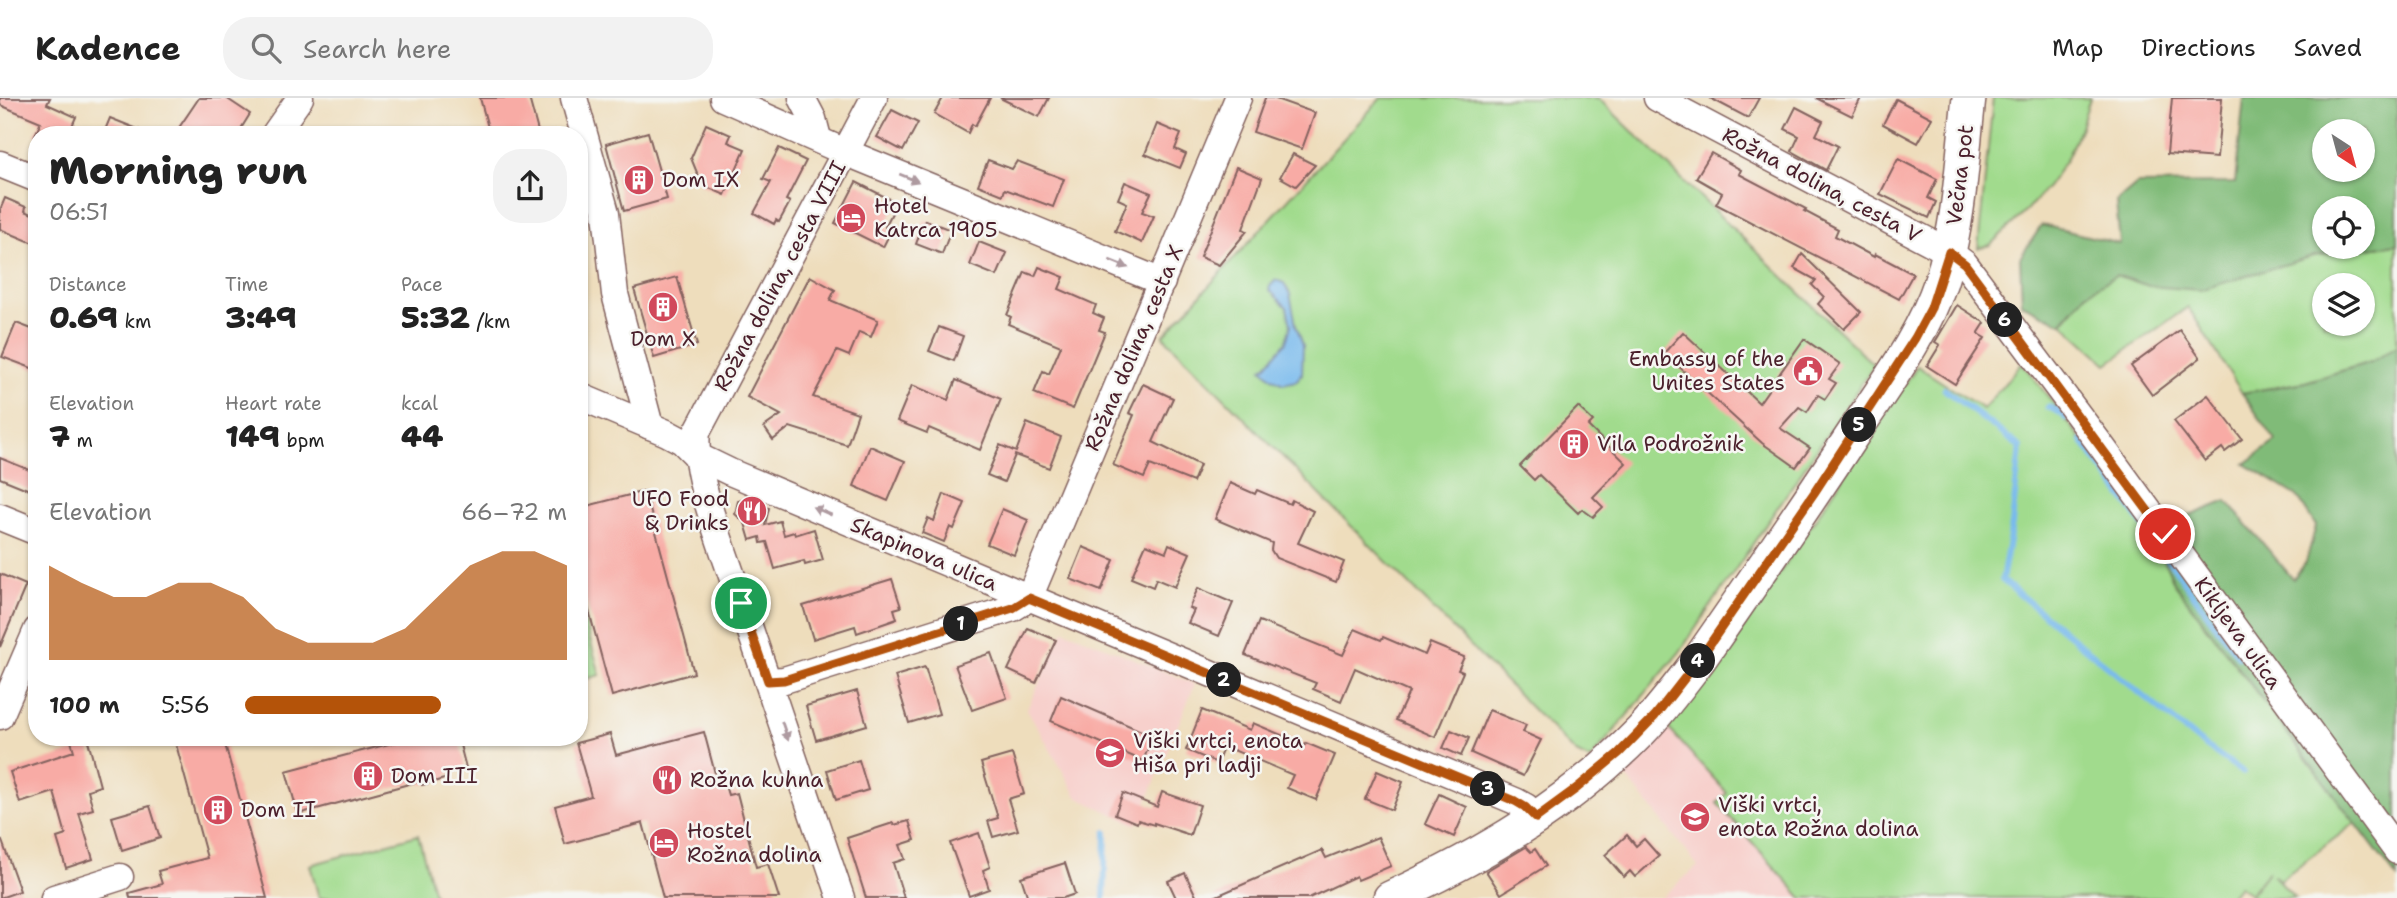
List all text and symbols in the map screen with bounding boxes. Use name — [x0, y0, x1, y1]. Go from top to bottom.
search box — [223, 17, 713, 80]
text: Kadence — [35, 26, 181, 71]
icon: search — [247, 29, 285, 67]
text: Search here — [303, 31, 451, 66]
text: Map — [2052, 32, 2103, 64]
text: Directions — [2141, 32, 2256, 64]
text: Saved — [2294, 32, 2362, 64]
north arrow — [2312, 119, 2375, 182]
map controls — [2312, 119, 2375, 336]
street label: Rožna dolina, cesta V — [1718, 121, 1926, 249]
street label: Večna pot — [1940, 123, 1980, 227]
text: Morning run — [49, 145, 307, 196]
button: share — [493, 149, 567, 223]
street label: Rožna dolina, cesta VIII — [707, 156, 853, 396]
building icon: Dom IX — [622, 163, 656, 197]
place label: Dom IX — [662, 166, 739, 194]
one-way arrow — [898, 173, 919, 184]
place label: Hotel Katrca 1905 — [874, 192, 998, 244]
button: locate — [2312, 196, 2375, 259]
text: 06:51 — [49, 197, 108, 227]
hotel icon: Hotel Katrca 1905 — [834, 201, 868, 235]
street label: Rožna dolina, cesta X — [1078, 241, 1190, 455]
one-way arrow — [1109, 258, 1129, 270]
text: Distance — [49, 272, 127, 297]
text: Time — [225, 272, 269, 297]
text: Pace — [401, 272, 443, 297]
button: layers — [2312, 273, 2375, 336]
building icon: Dom X — [646, 290, 680, 324]
text: 0.69 — [49, 297, 118, 338]
text: 3:49 — [225, 297, 297, 338]
text: 5:32 — [401, 297, 470, 338]
pin: 6 — [1988, 302, 2022, 338]
text: 6 — [1998, 307, 2011, 332]
text: km — [118, 309, 152, 334]
text: /km — [470, 309, 510, 334]
place label: Dom X — [630, 325, 696, 353]
place label: Embassy of the Unites States — [1629, 345, 1785, 397]
public building icon: Embassy of the Unites States — [1791, 354, 1825, 388]
text: Elevation — [49, 391, 134, 416]
text: Heart rate — [225, 391, 322, 416]
text: kcal — [401, 391, 438, 416]
pin: 5 — [1842, 408, 1876, 442]
text: 5 — [1853, 412, 1864, 437]
text: 7 — [49, 416, 70, 457]
text: 149 — [225, 416, 280, 457]
text: 44 — [401, 416, 443, 457]
building icon: Vila Podrožnik — [1557, 427, 1591, 461]
text: m — [70, 428, 93, 453]
text: bpm — [280, 428, 325, 453]
place label: Vila Podrožnik — [1597, 430, 1744, 458]
place label: UFO Food & Drinks — [632, 485, 729, 537]
restaurant icon: UFO Food & Drinks — [735, 494, 769, 528]
text: Elevation — [49, 497, 152, 527]
text: 66–72 m — [461, 497, 567, 527]
pin — [2135, 504, 2195, 564]
one-way arrow — [811, 505, 832, 516]
street label: Skapinova ulica — [846, 510, 1002, 598]
icon: check — [2146, 515, 2184, 553]
street label: Kikljeva ulica — [2188, 571, 2288, 695]
pin — [711, 573, 771, 633]
icon: arrive — [722, 584, 760, 622]
pin: 1 — [944, 606, 978, 642]
text: 1 — [956, 611, 965, 636]
pin: 4 — [1680, 644, 1716, 678]
text: 4 — [1691, 648, 1704, 673]
pin: 2 — [1206, 662, 1242, 698]
text: 2 — [1217, 667, 1230, 692]
text: 100 m — [49, 690, 120, 720]
text: 5:56 — [161, 690, 210, 720]
one-way arrow — [780, 721, 790, 742]
place label: Viški vrtci, enota Hiša pri ladji — [1133, 727, 1303, 779]
school or university icon: Viški vrtci, enota Hiša pri ladji — [1093, 736, 1127, 770]
building icon: Dom III — [351, 759, 385, 793]
place label: Dom III — [391, 762, 478, 790]
restaurant icon: Rožna kuhna — [650, 763, 684, 797]
place label: Rožna kuhna — [690, 766, 823, 794]
pin: 3 — [1470, 772, 1506, 806]
text: 3 — [1481, 776, 1494, 801]
place label: Viški vrtci, enota Rožna dolina — [1718, 791, 1918, 843]
building icon: Dom II — [201, 793, 235, 827]
place label: Dom II — [241, 796, 316, 824]
school or university icon: Viški vrtci, enota Rožna dolina — [1678, 800, 1712, 834]
place label: Hostel Rožna dolina — [687, 817, 822, 869]
hotel icon: Hostel Rožna dolina — [647, 826, 681, 860]

